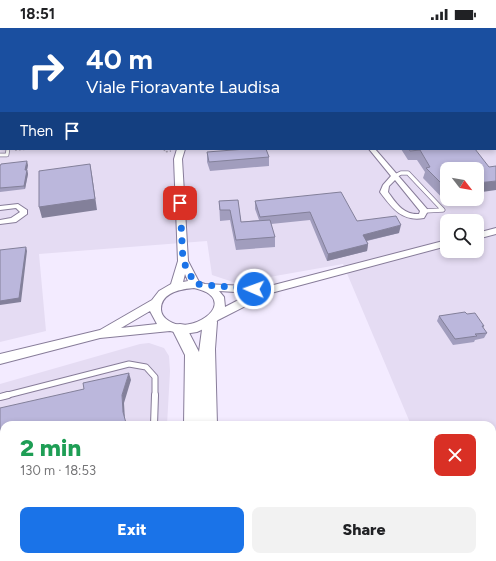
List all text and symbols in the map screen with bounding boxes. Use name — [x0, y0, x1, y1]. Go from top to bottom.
text: 18:51 — [20, 5, 55, 23]
text: 40 m — [86, 42, 153, 76]
icon: right — [20, 44, 72, 96]
text: Viale Fioravante Laudisa — [86, 76, 280, 98]
icon: arrive — [61, 120, 83, 142]
text: Then — [20, 122, 53, 140]
north arrow — [440, 162, 484, 206]
map controls — [440, 162, 484, 258]
pin — [163, 186, 197, 220]
icon: arrive — [169, 192, 191, 214]
button: search — [440, 214, 484, 258]
position arrow — [233, 268, 275, 310]
text: 2 min — [20, 433, 81, 462]
button: close — [434, 434, 476, 476]
text: 130 m · 18:53 — [20, 463, 96, 478]
button: Exit — [20, 507, 244, 553]
button: Share — [252, 507, 476, 553]

